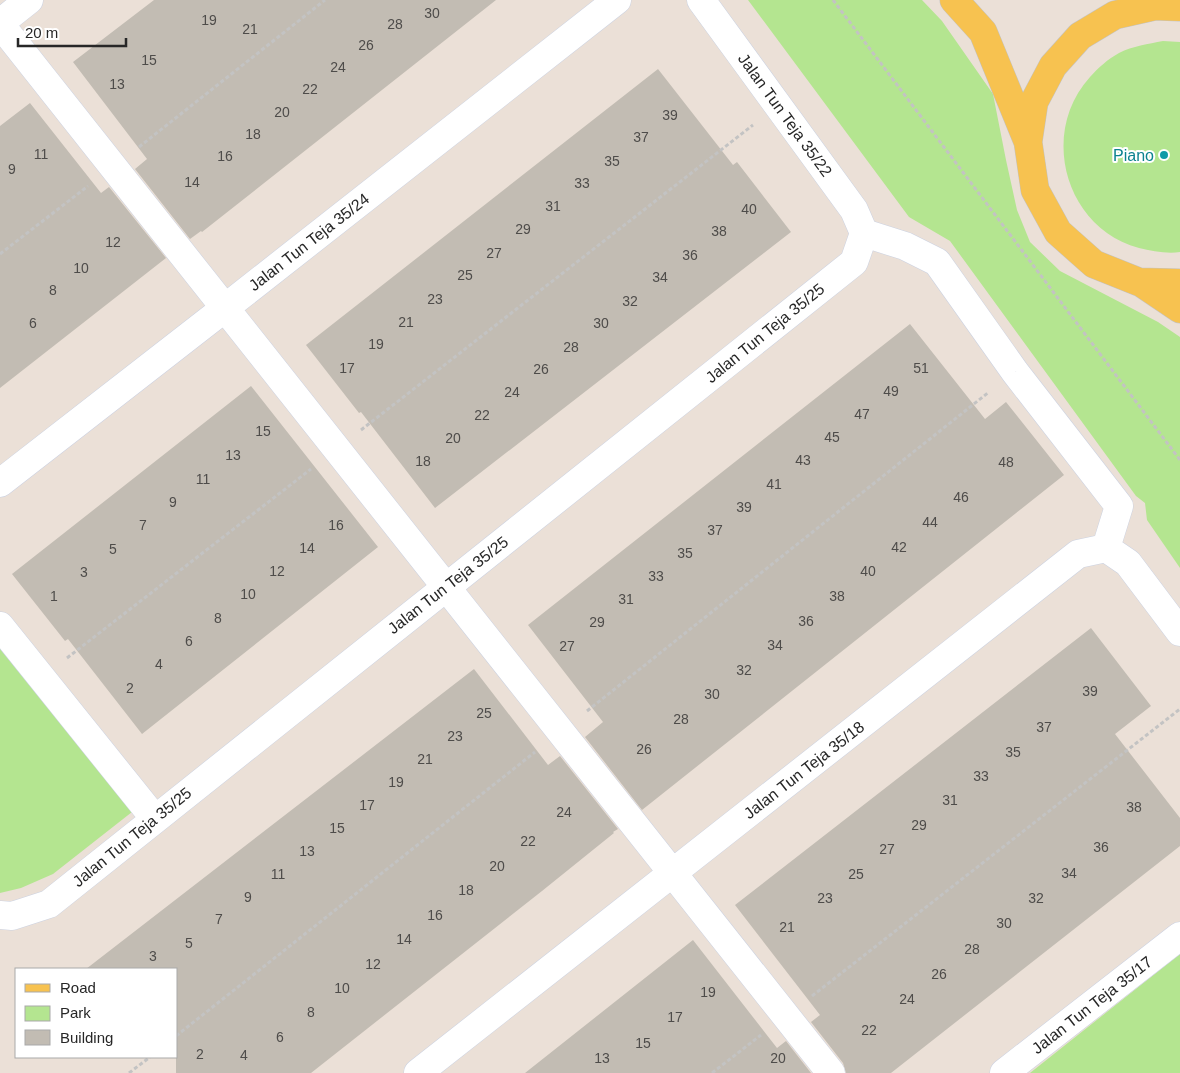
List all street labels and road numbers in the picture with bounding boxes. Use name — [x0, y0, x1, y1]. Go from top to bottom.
street label: Jalan Tun Teja 35/22 — [735, 50, 835, 180]
street label: Jalan Tun Teja 35/24 — [246, 190, 372, 294]
street label: Jalan Tun Teja 35/25 — [702, 280, 828, 386]
street label: Jalan Tun Teja 35/25 — [385, 533, 511, 637]
street label: Jalan Tun Teja 35/18 — [741, 718, 867, 822]
street label: Jalan Tun Teja 35/25 — [69, 784, 195, 890]
street label: Jalan Tun Teja 35/17 — [1029, 953, 1155, 1057]

